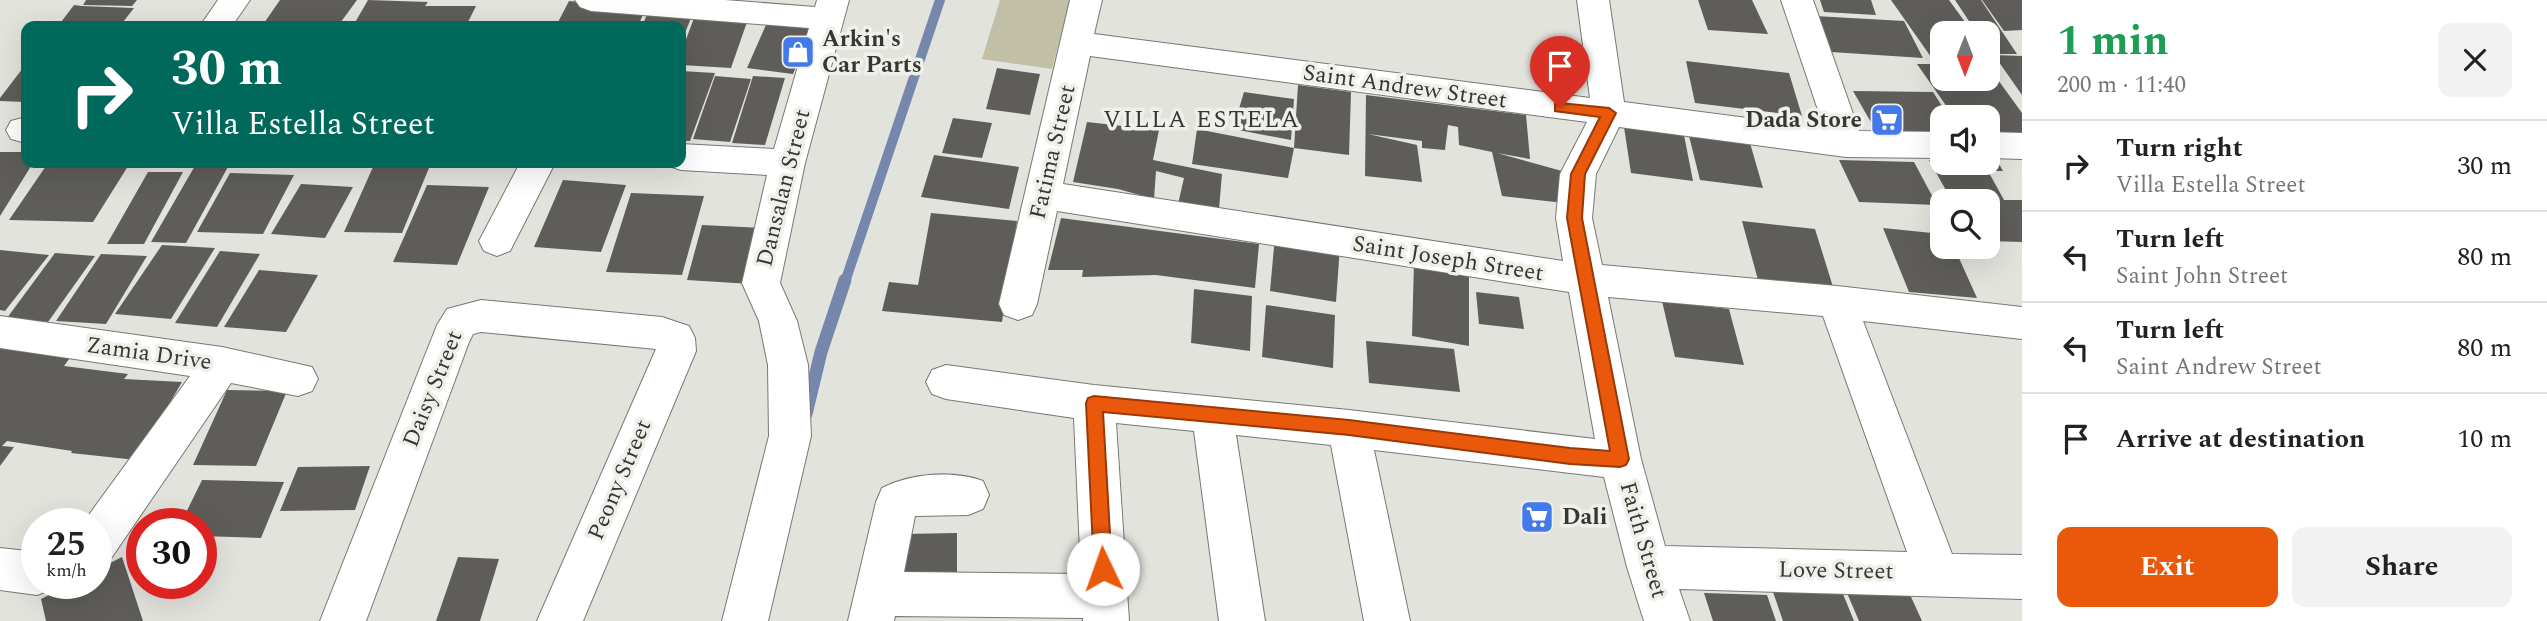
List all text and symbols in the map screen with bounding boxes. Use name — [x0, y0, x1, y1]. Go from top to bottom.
text: 1 min — [2057, 10, 2169, 73]
north arrow — [1930, 21, 2000, 91]
map controls — [1930, 21, 2000, 259]
place label: Arkin's Car Parts — [822, 22, 922, 83]
button: close — [2438, 23, 2512, 97]
text: 30 m — [171, 32, 282, 107]
shop icon: Arkin's Car Parts — [779, 33, 817, 71]
pin — [1530, 36, 1590, 108]
icon: arrive — [1541, 47, 1579, 85]
icon: right — [56, 49, 147, 140]
street label: Saint Andrew Street — [1301, 55, 1509, 119]
text: 200 m · 11:40 — [2057, 68, 2186, 103]
street label: Fatima Street — [1021, 81, 1085, 223]
text: Villa Estella Street — [171, 100, 435, 149]
supermarket icon: Dada Store — [1868, 101, 1906, 139]
district label: VILLA ESTELA — [1103, 102, 1301, 138]
place label: Dada Store — [1745, 103, 1862, 138]
button: sound — [1930, 105, 2000, 175]
street label: Dansalan Street — [748, 106, 820, 270]
text: Turn right — [2116, 128, 2243, 168]
text: 30 m — [2457, 146, 2512, 186]
icon: right — [2057, 147, 2095, 185]
text: Villa Estella Street — [2116, 168, 2306, 203]
button: search — [1930, 189, 2000, 259]
text: Turn left — [2116, 219, 2224, 259]
street label: Saint Joseph Street — [1350, 227, 1546, 291]
text: 80 m — [2457, 237, 2512, 277]
icon: left — [2057, 238, 2095, 276]
text: Saint John Street — [2116, 259, 2288, 294]
text: Turn left — [2116, 310, 2224, 350]
street label: Daisy Street — [394, 325, 472, 453]
street label: Zamia Drive — [84, 328, 214, 380]
text: 80 m — [2457, 328, 2512, 368]
icon: left — [2057, 329, 2095, 367]
text: Saint Andrew Street — [2116, 350, 2322, 385]
street label: Peony Street — [579, 414, 661, 546]
text: Arrive at destination — [2116, 419, 2365, 459]
text: 10 m — [2457, 419, 2512, 459]
icon: arrive — [2057, 420, 2095, 458]
street label: Faith Street — [1610, 478, 1676, 602]
supermarket icon: Dali — [1518, 498, 1556, 536]
place label: Dali — [1562, 500, 1607, 535]
speed limit sign: 30 — [126, 508, 217, 599]
text: 25 — [47, 518, 86, 571]
button: Exit — [2057, 527, 2278, 607]
button: Share — [2292, 527, 2512, 607]
position arrow — [1066, 532, 1140, 606]
street label: Love Street — [1778, 552, 1894, 590]
text: km/h — [46, 557, 87, 584]

